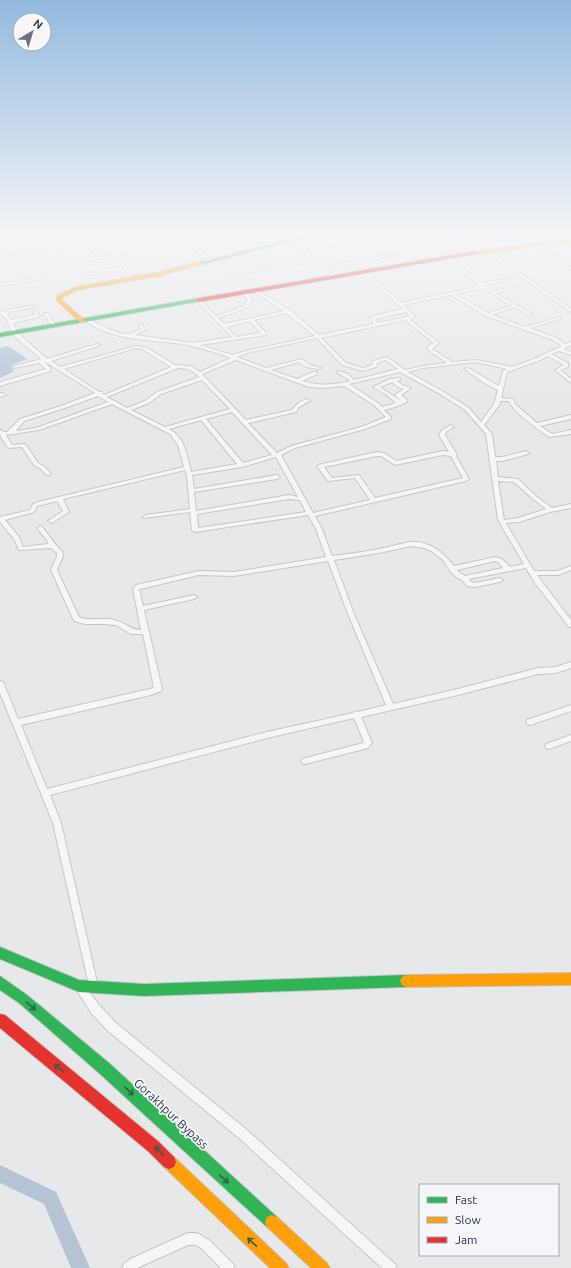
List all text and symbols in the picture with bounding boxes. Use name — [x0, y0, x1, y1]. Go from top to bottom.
north arrow — [12, 12, 52, 52]
text: N — [31, 17, 45, 31]
one-way arrow — [26, 1001, 36, 1010]
one-way arrow — [53, 1064, 64, 1072]
street label: Gorakhpur Bypass — [132, 1076, 211, 1151]
one-way arrow — [124, 1086, 134, 1096]
one-way arrow — [154, 1146, 164, 1156]
one-way arrow — [219, 1175, 229, 1184]
legend — [419, 1184, 559, 1256]
text: Fast — [455, 1193, 477, 1206]
text: Slow — [455, 1213, 481, 1226]
text: Jam — [455, 1233, 477, 1246]
one-way arrow — [247, 1237, 257, 1247]

